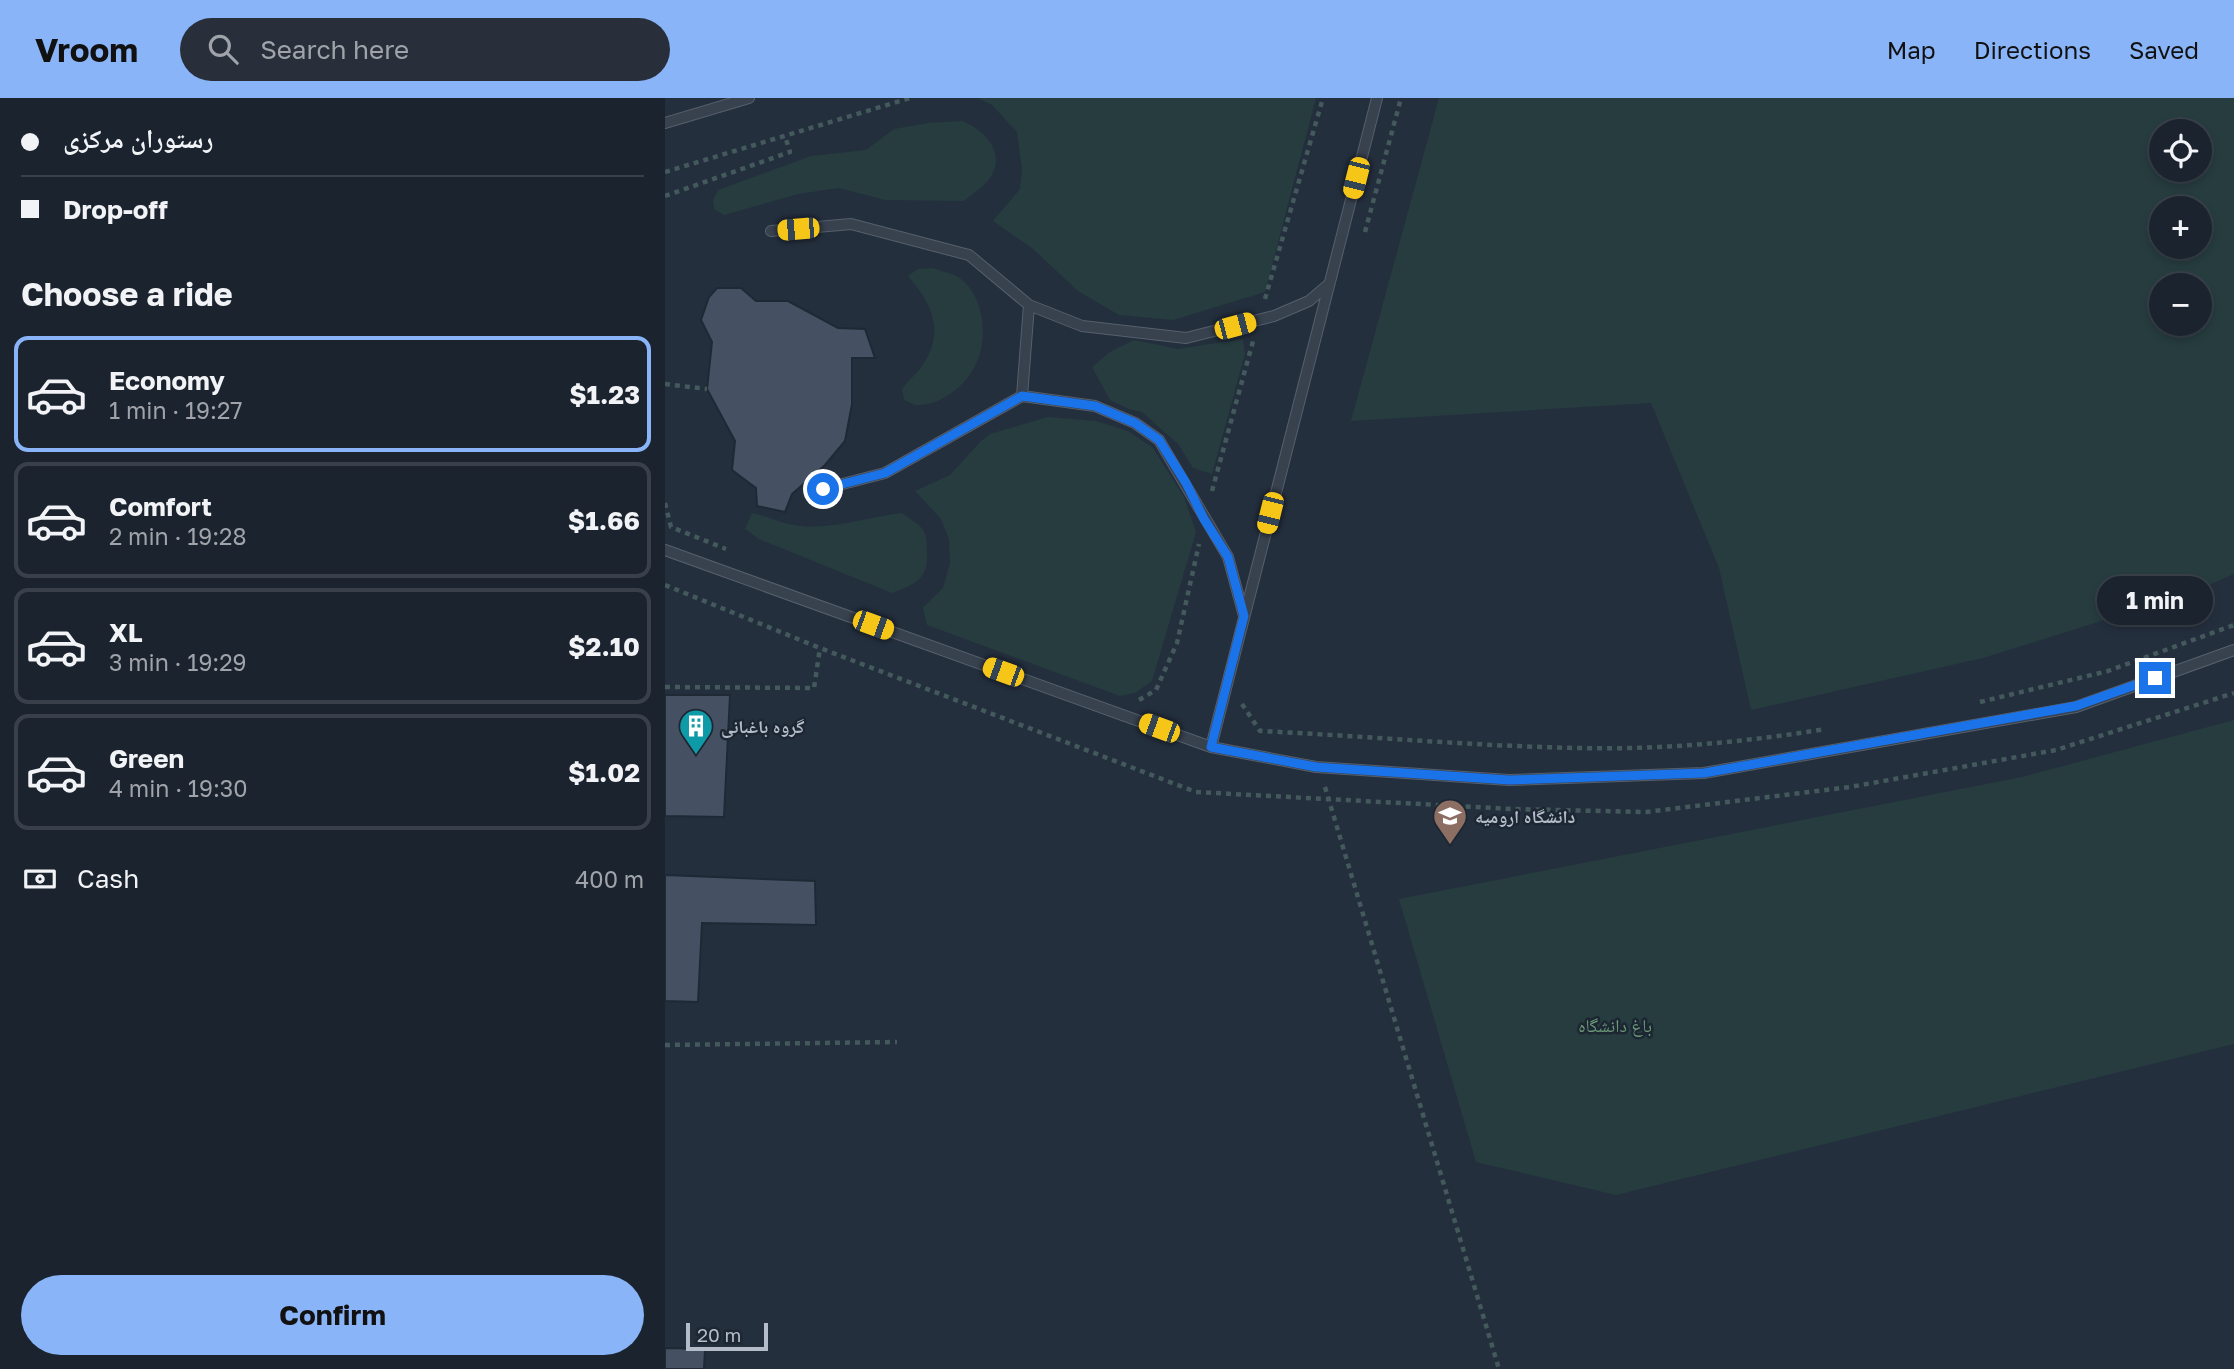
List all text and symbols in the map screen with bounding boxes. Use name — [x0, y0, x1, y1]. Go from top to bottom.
search box — [180, 18, 670, 81]
text: Vroom — [35, 30, 138, 69]
icon: search — [204, 30, 242, 68]
text: Search here — [260, 34, 409, 65]
text: Map — [1887, 35, 1936, 64]
text: Directions — [1974, 35, 2091, 64]
text: Saved — [2129, 35, 2199, 64]
map controls — [2149, 119, 2212, 336]
button: locate — [2149, 119, 2212, 182]
text: رستوران مرکزی — [63, 123, 213, 154]
car — [1341, 155, 1372, 201]
text: Drop-off — [63, 194, 168, 225]
button: + — [2149, 196, 2212, 259]
car — [777, 217, 820, 241]
button: − — [2149, 273, 2212, 336]
text: Choose a ride — [21, 275, 233, 313]
car — [1212, 310, 1259, 342]
icon: car — [25, 363, 88, 426]
text: Economy — [109, 365, 225, 396]
text: $1.23 — [569, 379, 640, 410]
text: 1 min · 19:27 — [109, 396, 242, 424]
route start — [807, 473, 839, 505]
icon: car — [25, 489, 88, 552]
car — [1255, 490, 1286, 536]
text: Comfort — [109, 491, 212, 522]
text: $1.66 — [568, 505, 640, 536]
text: 2 min · 19:28 — [109, 522, 247, 550]
callout: 1 min — [2097, 576, 2213, 626]
text: 1 min — [2126, 586, 2184, 614]
car — [850, 608, 897, 642]
icon: car — [25, 615, 88, 678]
text: XL — [109, 617, 143, 648]
text: $2.10 — [568, 631, 640, 662]
text: 3 min · 19:29 — [109, 648, 247, 676]
car — [980, 655, 1027, 689]
route end — [2139, 662, 2171, 694]
building icon: گروه باغبانی — [677, 707, 715, 756]
car — [1136, 711, 1183, 745]
place label: گروه باغبانی — [721, 715, 804, 738]
icon: car — [25, 741, 88, 804]
text: Green — [109, 743, 184, 774]
text: $1.02 — [568, 757, 640, 788]
text: 4 min · 19:30 — [109, 774, 248, 802]
school or university icon: دانشگاه ارومیه — [1431, 797, 1469, 846]
place label: دانشگاه ارومیه — [1475, 805, 1576, 827]
icon: cash — [21, 860, 59, 898]
text: Cash — [77, 863, 139, 894]
text: 400 m — [575, 865, 644, 893]
park label: باغ دانشگاه — [1578, 1014, 1652, 1037]
button: Confirm — [21, 1275, 644, 1355]
scale bar — [686, 1320, 768, 1352]
text: 20 m — [697, 1323, 741, 1346]

